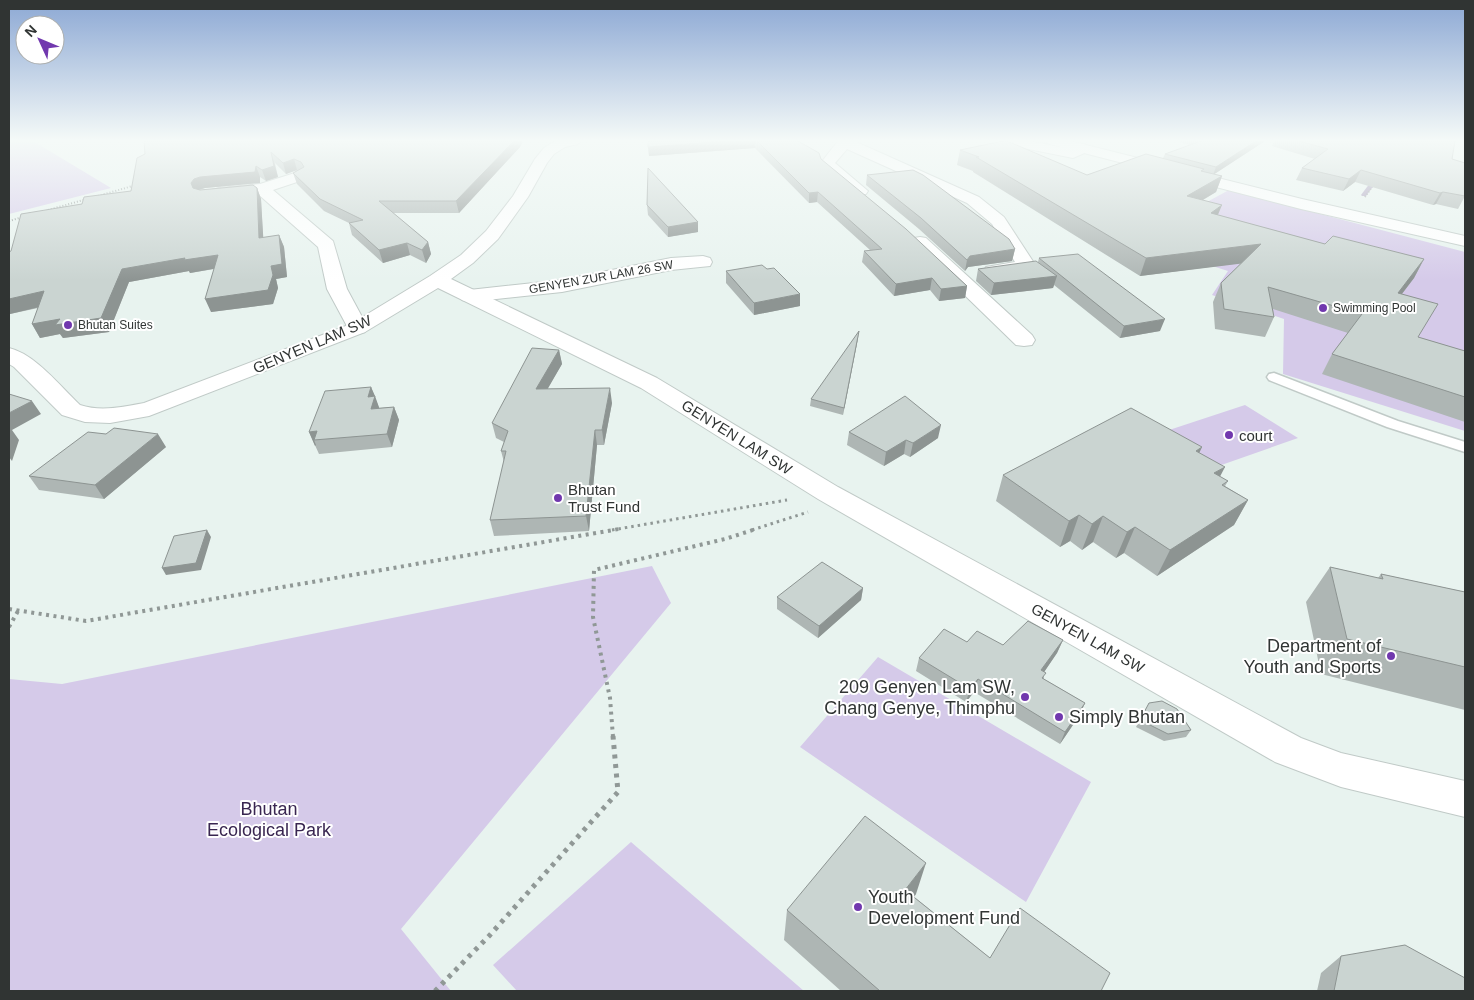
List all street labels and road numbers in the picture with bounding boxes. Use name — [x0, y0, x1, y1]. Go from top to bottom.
street label: GENYEN ZUR LAM 26 SW — [528, 257, 675, 297]
street label: GENYEN LAM SW — [250, 311, 374, 377]
street label: GENYEN LAM SW — [679, 396, 796, 478]
street label: GENYEN LAM SW — [1028, 600, 1148, 677]

